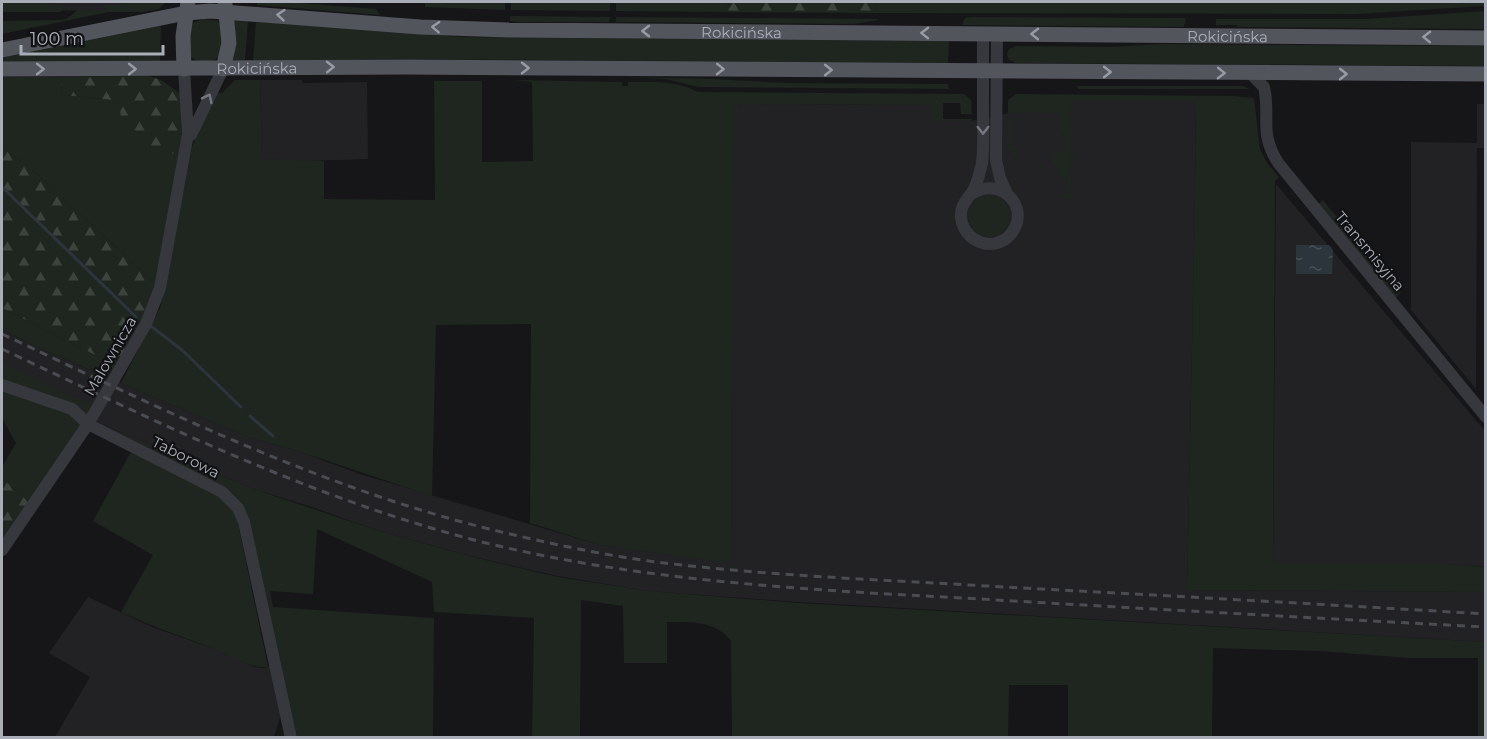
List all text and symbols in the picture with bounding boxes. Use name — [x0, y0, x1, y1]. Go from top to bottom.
one-way arrow — [277, 9, 286, 22]
scale bar — [21, 18, 164, 56]
one-way arrow — [431, 21, 440, 34]
street label: Rokicińska — [701, 22, 782, 42]
one-way arrow — [641, 25, 650, 37]
street label: Rokicińska — [1187, 26, 1268, 46]
one-way arrow — [920, 27, 929, 39]
text: 100 m — [30, 28, 84, 50]
one-way arrow — [1030, 28, 1039, 40]
one-way arrow — [1423, 31, 1432, 43]
street label: Rokicińska — [217, 58, 297, 77]
one-way arrow — [325, 61, 334, 73]
one-way arrow — [520, 62, 529, 74]
one-way arrow — [36, 63, 45, 75]
one-way arrow — [127, 63, 136, 75]
one-way arrow — [715, 63, 724, 76]
one-way arrow — [823, 64, 832, 76]
one-way arrow — [1102, 66, 1111, 78]
one-way arrow — [1216, 67, 1225, 79]
one-way arrow — [1338, 68, 1347, 80]
one-way arrow — [201, 94, 213, 105]
one-way arrow — [977, 125, 989, 134]
street label: Transmisyjna — [1331, 207, 1409, 295]
street label: Malownicza — [80, 313, 140, 399]
street label: Taborowa — [149, 432, 223, 482]

